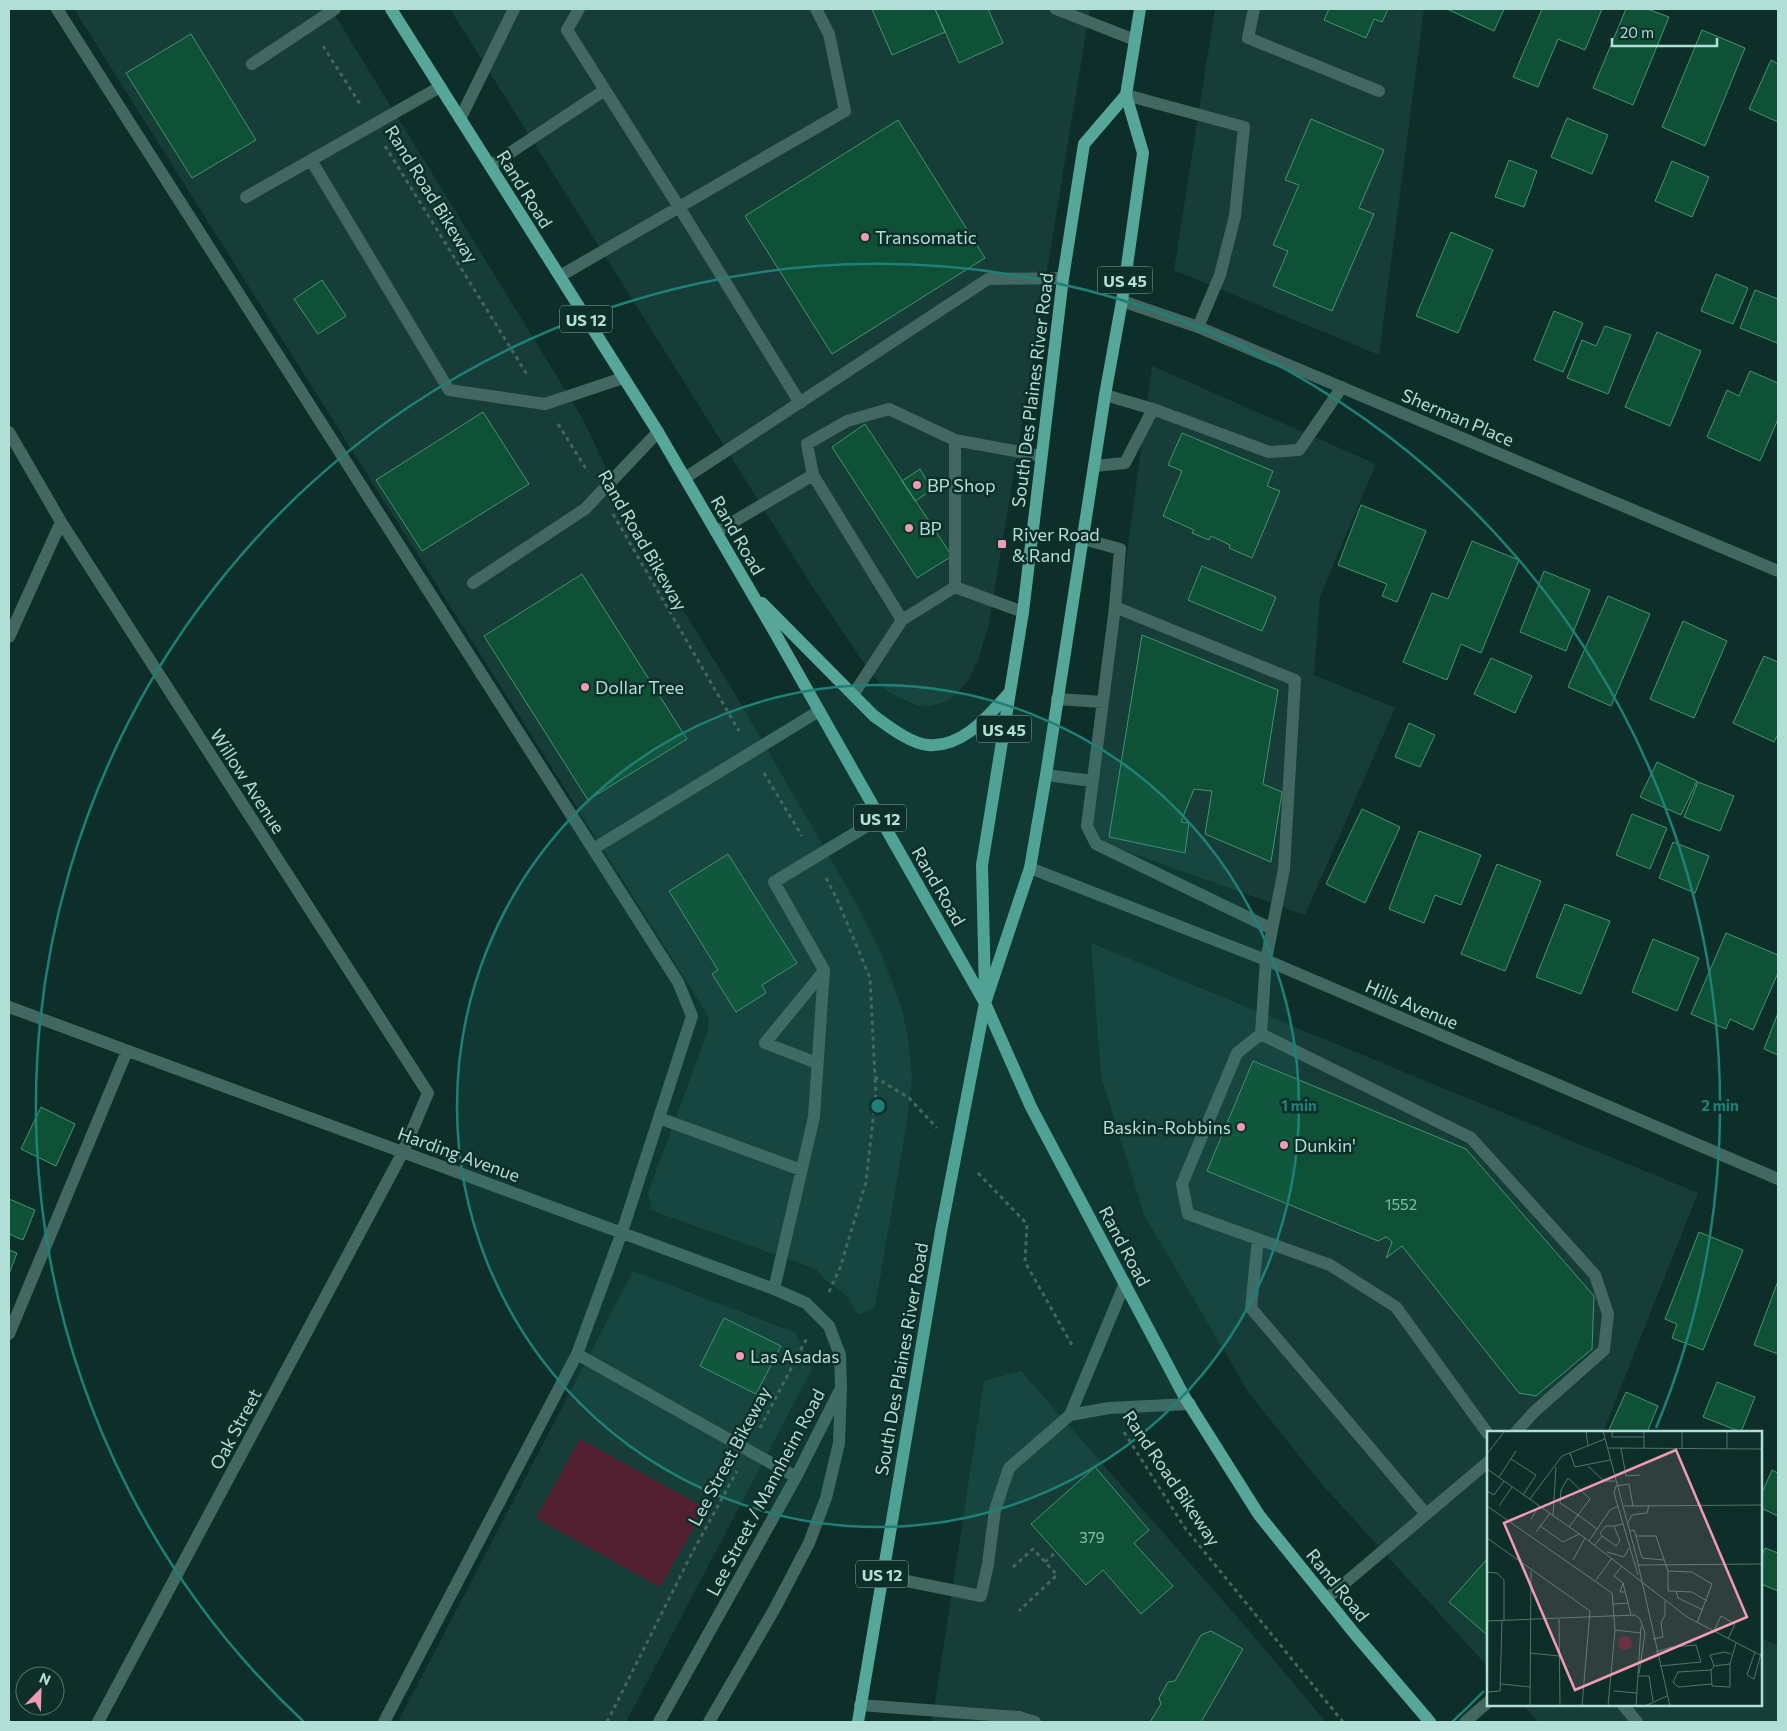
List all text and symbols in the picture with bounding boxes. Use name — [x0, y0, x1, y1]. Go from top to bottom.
scale bar — [1612, 15, 1717, 47]
text: 20 m — [1620, 23, 1654, 41]
street label: Rand Road Bikeway — [381, 121, 483, 267]
street label: Rand Road — [492, 146, 558, 232]
place label: Transomatic — [875, 226, 977, 248]
marker: Transomatic — [859, 231, 871, 243]
road number: US 45 — [1098, 266, 1152, 294]
street label: South Des Plaines River Road — [1007, 272, 1057, 508]
road number: US 12 — [560, 306, 612, 332]
street label: Sherman Place — [1398, 383, 1518, 451]
street label: Rand Road Bikeway — [594, 466, 692, 614]
place label: BP Shop — [927, 474, 996, 496]
marker: BP Shop — [911, 479, 923, 491]
street label: Rand Road — [707, 492, 769, 578]
place label: BP — [919, 517, 942, 539]
marker: BP — [903, 522, 915, 534]
place label: River Road & Rand — [1012, 523, 1100, 566]
marker: River Road & Rand — [996, 538, 1008, 550]
place label: Dollar Tree — [595, 676, 684, 698]
marker: Dollar Tree — [579, 681, 591, 693]
road number: US 45 — [976, 716, 1032, 742]
street label: Willow Avenue — [206, 725, 290, 837]
road number: US 12 — [854, 804, 906, 831]
street label: Rand Road — [908, 843, 970, 929]
street label: Hills Avenue — [1362, 975, 1462, 1033]
text: 1 min — [1281, 1096, 1317, 1114]
text: 2 min — [1701, 1096, 1739, 1114]
centre of rings — [869, 1097, 887, 1115]
place label: Baskin-Robbins — [1103, 1116, 1231, 1138]
marker: Baskin-Robbins — [1235, 1121, 1247, 1133]
street label: Harding Avenue — [395, 1122, 523, 1186]
place label: Dunkin' — [1294, 1134, 1356, 1156]
marker: Dunkin' — [1278, 1139, 1290, 1151]
house number: 1552 — [1385, 1195, 1417, 1213]
street label: Rand Road — [1095, 1202, 1155, 1290]
street label: South Des Plaines River Road — [870, 1241, 932, 1477]
place label: Las Asadas — [750, 1345, 839, 1367]
marker: Las Asadas — [734, 1350, 746, 1362]
street label: Lee Street Bikeway — [683, 1383, 775, 1529]
street label: Oak Street — [205, 1385, 265, 1473]
street label: Lee Street / Mannheim Road — [701, 1385, 829, 1599]
street label: Rand Road Bikeway — [1119, 1406, 1225, 1550]
inset map — [1487, 1431, 1762, 1706]
house number: 379 — [1079, 1528, 1105, 1546]
street label: Rand Road — [1302, 1544, 1374, 1626]
road number: US 12 — [856, 1560, 908, 1588]
north arrow — [15, 1666, 65, 1716]
text: N — [37, 1669, 53, 1688]

